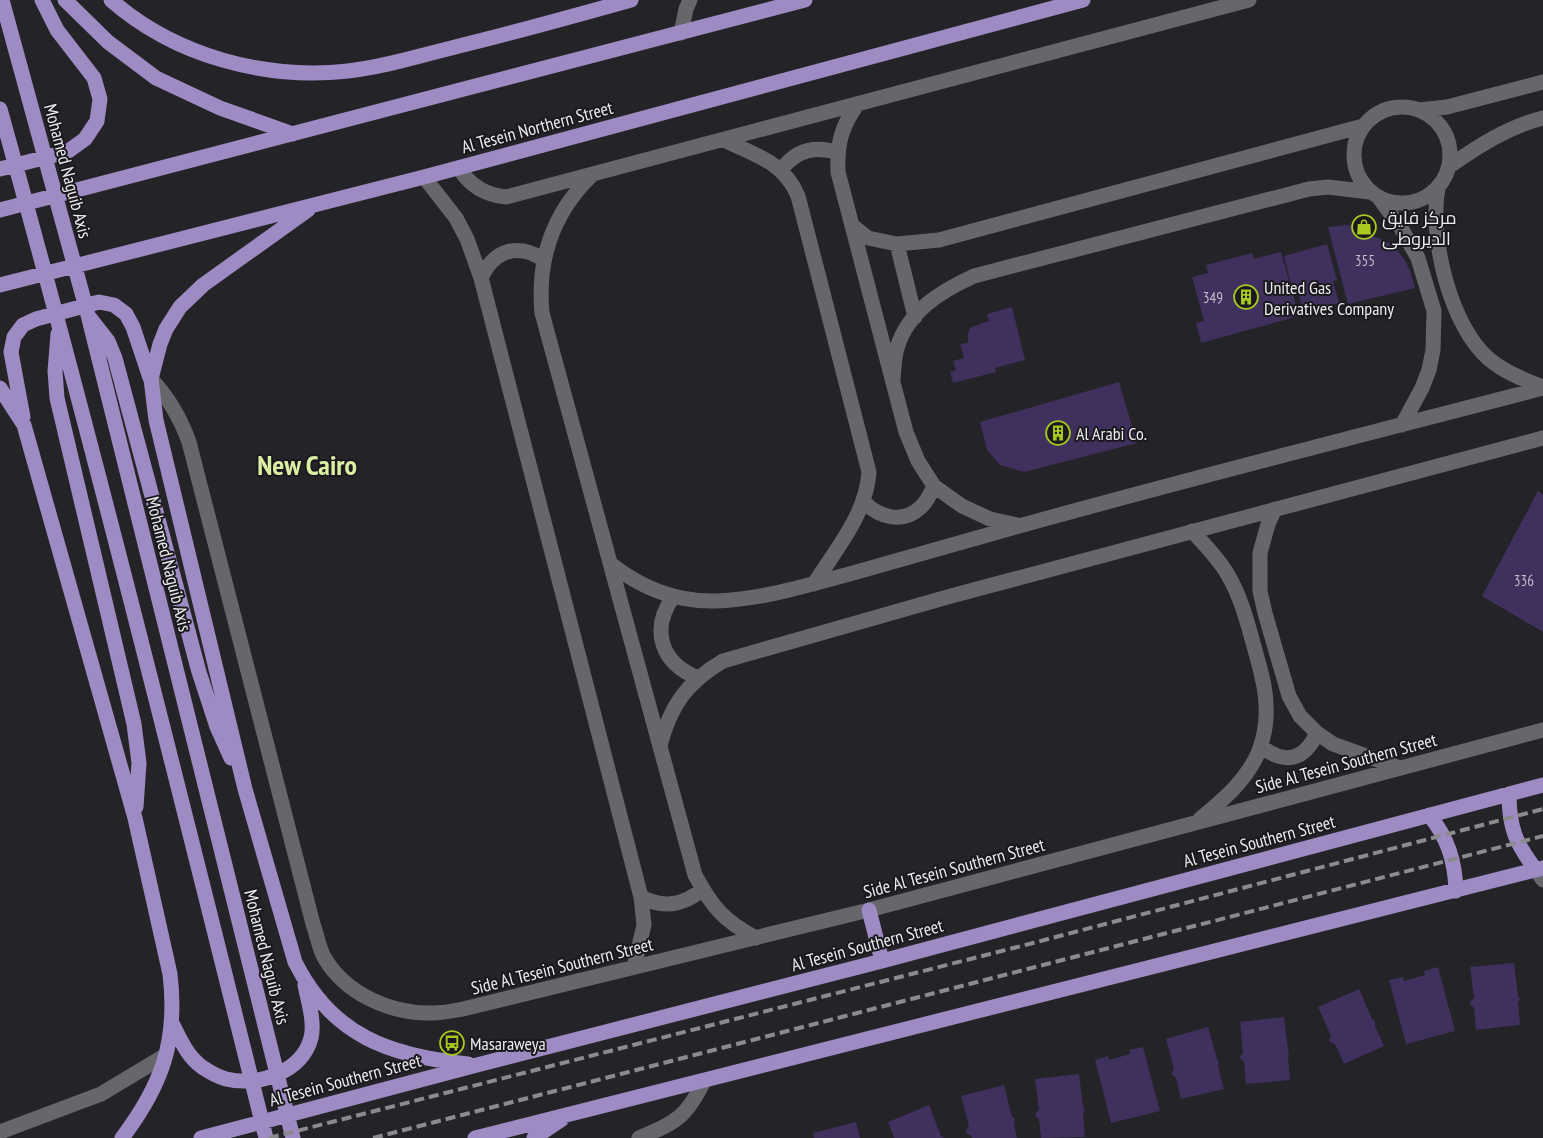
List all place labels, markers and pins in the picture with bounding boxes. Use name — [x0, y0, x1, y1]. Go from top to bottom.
place label: مركز فايق الديروطى — [1382, 206, 1457, 250]
shop icon: مركز فايق الديروطى — [1351, 214, 1377, 240]
place label: United Gas Derivatives Company — [1264, 276, 1394, 320]
building icon: United Gas Derivatives Company — [1233, 284, 1259, 310]
building icon: Al Arabi Co. — [1045, 420, 1071, 446]
place label: Al Arabi Co. — [1076, 422, 1147, 445]
bus stop icon: Masaraweya — [439, 1030, 465, 1056]
place label: Masaraweya — [470, 1032, 546, 1055]

